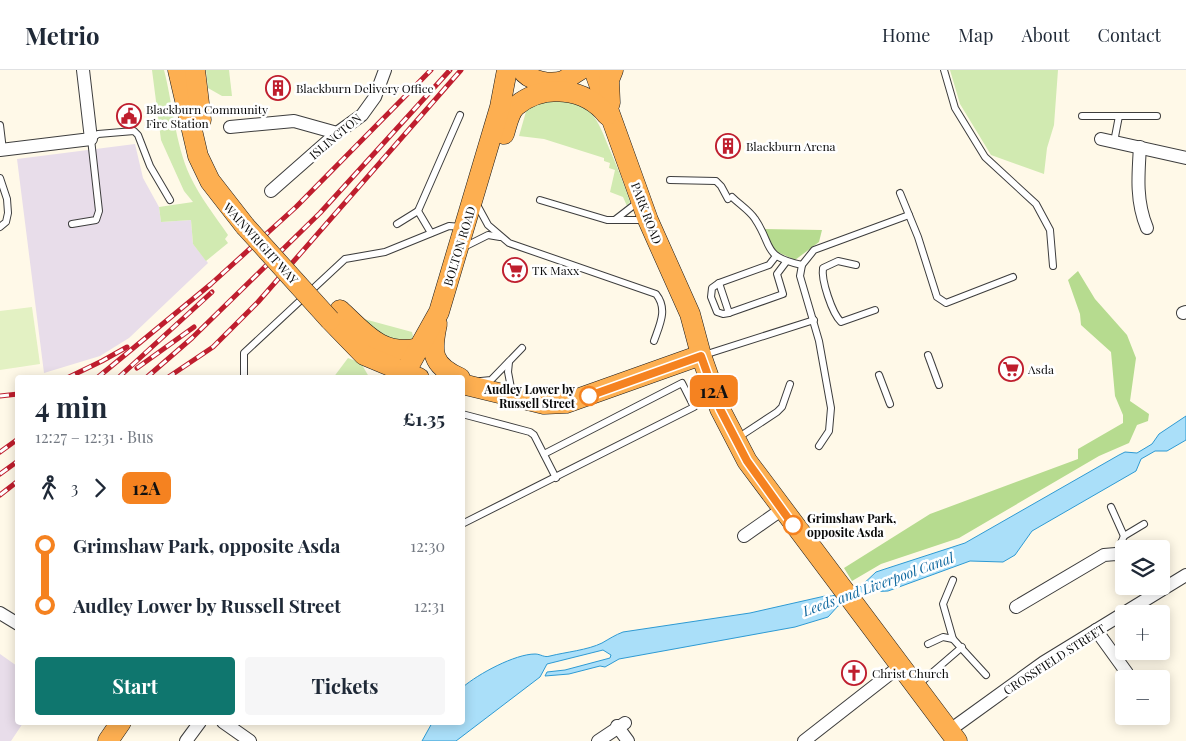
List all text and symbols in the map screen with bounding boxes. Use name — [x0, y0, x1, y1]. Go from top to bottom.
text: Metrio — [25, 19, 100, 51]
text: Home — [882, 23, 930, 47]
text: Map — [958, 23, 993, 47]
text: About — [1021, 23, 1070, 47]
text: Contact — [1098, 23, 1161, 47]
building icon: Blackburn Delivery Office — [265, 75, 291, 101]
place label: Blackburn Delivery Office — [296, 80, 434, 96]
place label: Blackburn Community Fire Station — [146, 101, 268, 131]
public building icon: Blackburn Community Fire Station — [116, 103, 142, 129]
street label: ISLINGTON — [306, 109, 365, 162]
building icon: Blackburn Arena — [715, 133, 741, 159]
place label: Blackburn Arena — [746, 138, 836, 154]
street label: PARK ROAD — [628, 180, 666, 246]
street label: WAINWRIGHT WAY — [220, 198, 302, 288]
street label: BOLTON ROAD — [439, 204, 479, 288]
supermarket icon: TK Maxx — [502, 257, 528, 283]
place label: TK Maxx — [532, 262, 580, 278]
supermarket icon: Asda — [998, 356, 1024, 382]
place label: Asda — [1027, 361, 1054, 377]
line badge: 12A — [685, 375, 743, 407]
text: 12A — [700, 379, 728, 403]
place label: Audley Lower by Russell Street — [483, 381, 576, 411]
marker: Audley Lower by Russell Street — [579, 386, 599, 406]
text: 4 min — [35, 388, 107, 425]
text: £1.35 — [403, 405, 445, 431]
text: 12:27 – 12:31 · Bus — [35, 426, 154, 447]
icon: walk — [35, 474, 63, 502]
icon: forward — [86, 474, 114, 502]
text: 12A — [132, 476, 161, 500]
text: 3 — [71, 477, 78, 498]
place label: Grimshaw Park, opposite Asda — [807, 510, 896, 540]
marker: Grimshaw Park, opposite Asda — [783, 515, 803, 535]
text: Grimshaw Park, opposite Asda — [73, 532, 340, 558]
text: 12:30 — [410, 535, 445, 556]
map controls — [1115, 540, 1170, 725]
button: layers — [1115, 540, 1170, 595]
water label: Leeds and Liverpool Canal — [799, 547, 957, 621]
text: Audley Lower by Russell Street — [73, 592, 341, 618]
text: 12:31 — [414, 595, 445, 616]
button: + — [1115, 605, 1170, 660]
street label: CROSSFIELD STREET — [1000, 620, 1109, 698]
button: Start — [35, 657, 235, 715]
button: Tickets — [245, 657, 445, 715]
church icon: Christ Church — [841, 660, 867, 686]
place label: Christ Church — [872, 665, 949, 681]
button: − — [1115, 670, 1170, 725]

